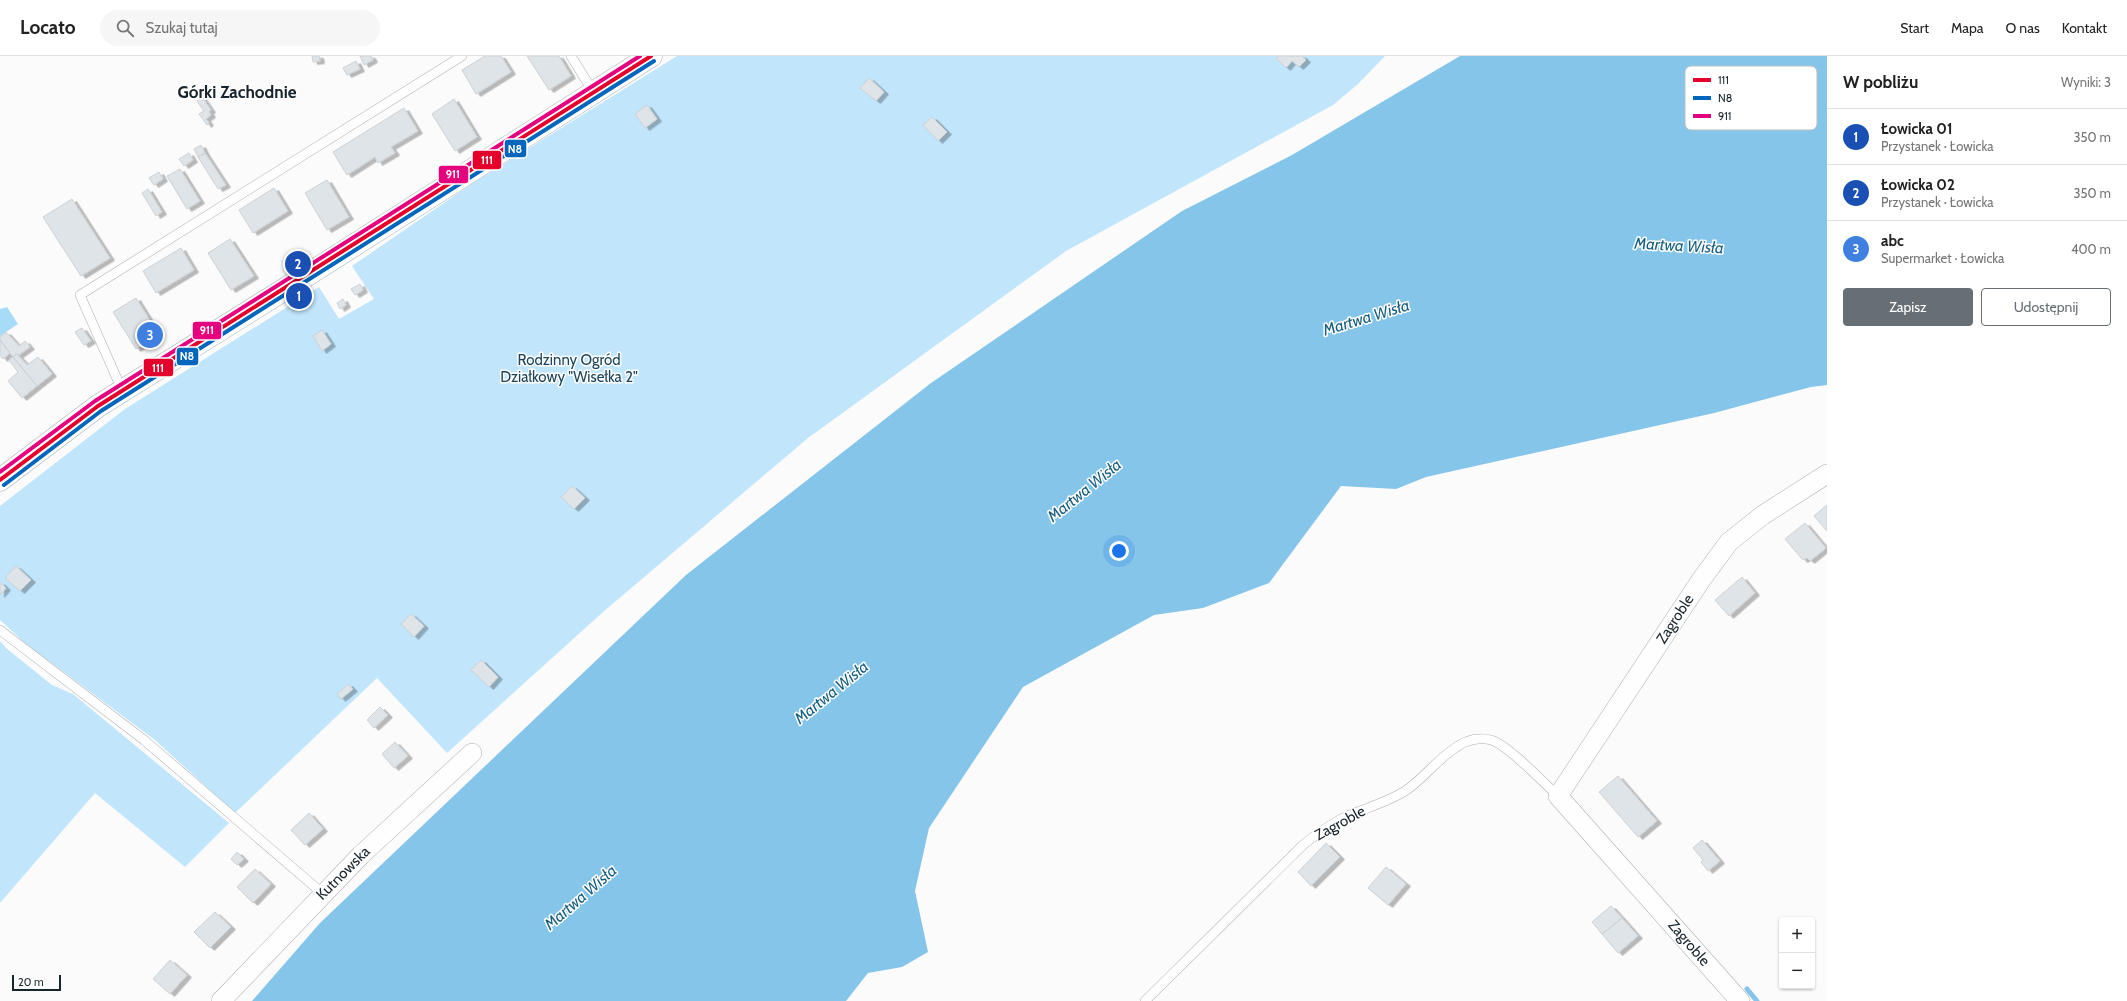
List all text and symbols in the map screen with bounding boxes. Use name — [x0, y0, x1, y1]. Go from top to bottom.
search box — [100, 10, 380, 46]
text: Locato — [20, 16, 76, 39]
icon: search — [114, 17, 136, 39]
text: Szukaj tutaj — [146, 19, 218, 37]
text: Start — [1900, 19, 1929, 37]
text: Mapa — [1951, 19, 1983, 37]
text: O nas — [2005, 19, 2040, 37]
text: Kontakt — [2062, 19, 2107, 37]
legend — [1685, 66, 1817, 130]
text: W pobliżu — [1843, 72, 1918, 92]
text: 111 — [1718, 73, 1729, 87]
text: Wyniki: 3 — [2061, 74, 2111, 90]
district label: Górki Zachodnie — [177, 82, 297, 102]
text: N8 — [1718, 91, 1732, 105]
text: 911 — [1718, 109, 1731, 123]
text: Łowicka 01 — [1881, 120, 1952, 138]
text: 1 — [1854, 129, 1858, 145]
text: 350 m — [2074, 129, 2111, 145]
text: Przystanek · Łowicka — [1881, 138, 1993, 154]
line badge: N8 — [504, 139, 527, 158]
text: N8 — [508, 142, 523, 156]
line badge: 111 — [472, 150, 502, 170]
text: 111 — [481, 153, 493, 167]
line badge: 911 — [438, 165, 469, 184]
text: 911 — [446, 167, 460, 181]
text: Łowicka 02 — [1881, 176, 1955, 194]
text: 2 — [1853, 185, 1859, 201]
text: 350 m — [2074, 185, 2111, 201]
text: Przystanek · Łowicka — [1881, 194, 1993, 210]
text: abc — [1881, 232, 1904, 250]
water label: Martwa Wisła — [1633, 234, 1724, 257]
text: 3 — [1852, 241, 1860, 257]
text: 400 m — [2071, 241, 2111, 257]
pin: 2 — [285, 249, 311, 279]
text: Supermarket · Łowicka — [1881, 250, 2004, 266]
pin: 1 — [286, 281, 312, 311]
button: Zapisz — [1843, 288, 1973, 326]
button: Udostępnij — [1981, 288, 2111, 326]
water label: Martwa Wisła — [1320, 295, 1412, 340]
pin: 3 — [137, 320, 163, 350]
line badge: 911 — [192, 321, 222, 340]
text: 911 — [200, 323, 214, 337]
line badge: N8 — [176, 347, 199, 366]
text: N8 — [180, 349, 195, 363]
park label: Rodzinny Ogród Działkowy "Wisełka 2" — [500, 351, 638, 386]
line badge: 111 — [143, 358, 174, 377]
text: 111 — [152, 361, 164, 375]
water label: Martwa Wisła — [1043, 455, 1125, 527]
your location — [1109, 541, 1129, 561]
street label: Zagroble — [1652, 591, 1698, 647]
water label: Martwa Wisła — [790, 657, 872, 729]
street label: Zagroble — [1312, 802, 1369, 844]
street label: Kutnowska — [312, 842, 374, 904]
water label: Martwa Wisła — [540, 861, 620, 935]
street label: Zagroble — [1664, 916, 1714, 970]
map controls — [1779, 917, 1815, 989]
button: + — [1779, 917, 1815, 953]
button: − — [1779, 953, 1815, 989]
scale bar — [12, 973, 61, 992]
text: 20 m — [18, 975, 44, 989]

